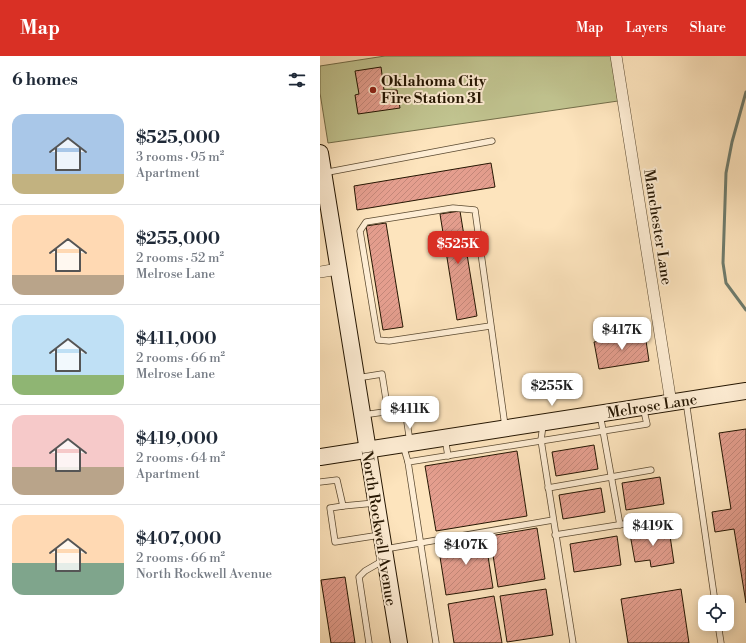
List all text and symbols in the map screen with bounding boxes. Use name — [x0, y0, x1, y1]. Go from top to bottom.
text: Map — [20, 16, 60, 40]
text: Map — [576, 19, 603, 37]
text: Layers — [625, 19, 668, 37]
text: Share — [690, 19, 726, 37]
text: 6 homes — [12, 69, 78, 91]
icon: filters — [286, 69, 308, 91]
place label: Oklahoma City Fire Station 31 — [381, 72, 487, 108]
marker: Oklahoma City Fire Station 31 — [368, 85, 378, 95]
text: $525,000 — [136, 127, 220, 149]
icon: home — [44, 130, 92, 178]
text: 3 rooms · 95 m² — [136, 149, 224, 165]
text: Apartment — [136, 165, 200, 181]
street label: Manchester Lane — [639, 168, 676, 286]
text: $255,000 — [136, 228, 220, 250]
icon: home — [44, 231, 92, 279]
pin: $525K — [430, 231, 486, 265]
text: $525K — [437, 236, 479, 252]
text: 2 rooms · 52 m² — [136, 250, 224, 266]
text: Melrose Lane — [136, 266, 215, 282]
pin: $417K — [594, 317, 650, 351]
text: $417K — [602, 322, 642, 338]
text: $411,000 — [136, 328, 217, 350]
icon: home — [44, 331, 92, 379]
text: 2 rooms · 66 m² — [136, 350, 225, 366]
text: Melrose Lane — [136, 366, 215, 382]
pin: $255K — [524, 373, 580, 407]
text: $255K — [531, 378, 573, 394]
street label: Melrose Lane — [606, 390, 699, 423]
pin: $411K — [382, 396, 438, 430]
text: $411K — [390, 401, 430, 417]
text: $419,000 — [136, 428, 218, 450]
icon: home — [44, 431, 92, 479]
street label: North Rockwell Avenue — [357, 449, 400, 607]
text: 2 rooms · 64 m² — [136, 450, 225, 466]
text: Apartment — [136, 466, 200, 482]
pin: $419K — [625, 513, 681, 547]
text: $419K — [632, 518, 674, 534]
text: $407,000 — [136, 528, 221, 550]
icon: home — [44, 531, 92, 579]
pin: $407K — [438, 532, 494, 566]
text: $407K — [444, 537, 488, 553]
text: 2 rooms · 66 m² — [136, 550, 225, 566]
text: North Rockwell Avenue — [136, 566, 272, 582]
map controls — [698, 595, 734, 631]
button: locate — [698, 595, 734, 631]

